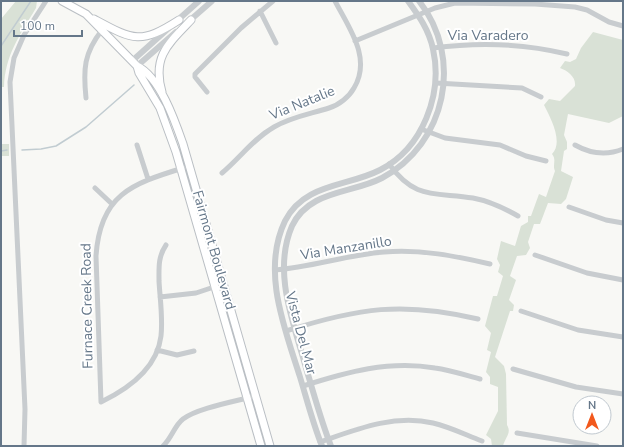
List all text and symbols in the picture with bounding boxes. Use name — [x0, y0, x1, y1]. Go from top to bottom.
scale bar — [14, 12, 82, 38]
text: 100 m — [20, 18, 55, 34]
street label: Via Varadero — [447, 26, 529, 45]
street label: Via Natalie — [266, 81, 337, 125]
street label: Fairmont Boulevard — [188, 188, 240, 312]
street label: Via Manzanillo — [298, 231, 393, 265]
street label: Furnace Creek Road — [76, 243, 98, 369]
street label: Vista Del Mar — [281, 288, 321, 377]
north arrow — [572, 395, 612, 435]
text: N — [588, 398, 596, 413]

